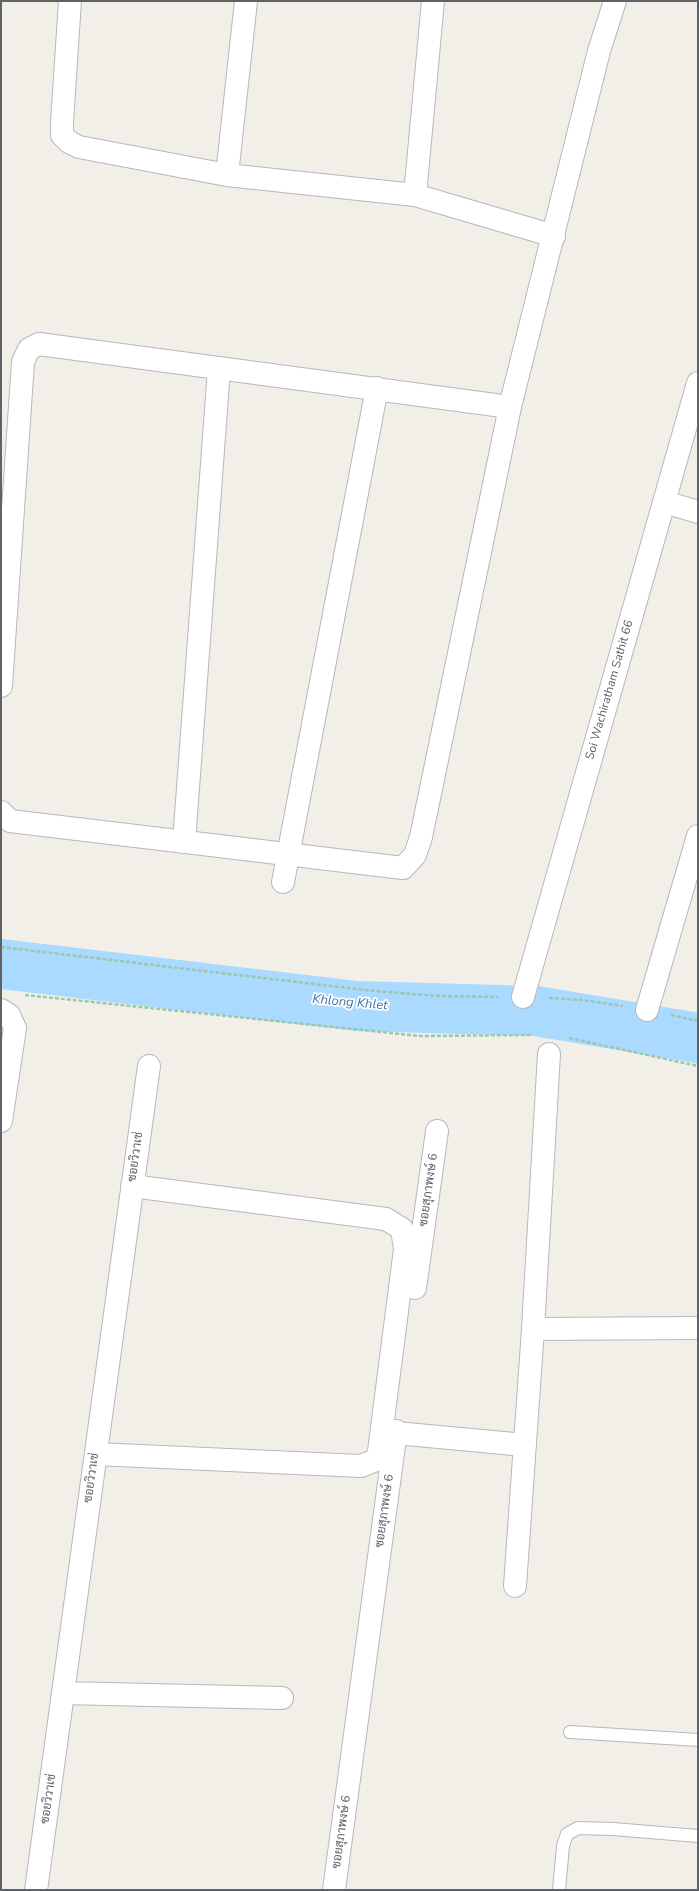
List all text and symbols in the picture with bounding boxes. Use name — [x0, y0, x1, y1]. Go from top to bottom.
street label: Soi Wachiratham Sathit 66 — [583, 619, 637, 761]
water label: Khlong Khlet — [312, 992, 388, 1014]
street label: ซอยวิวาเช่ — [125, 1131, 147, 1183]
street label: ซอยสุภาพงษ์ 6 — [417, 1152, 441, 1228]
street label: ซอยวิวาเช่ — [81, 1452, 103, 1504]
street label: ซอยสุภาพงษ์ 6 — [373, 1473, 397, 1549]
street label: ซอยวิวาเช่ — [38, 1773, 60, 1825]
street label: ซอยสุภาพงษ์ 6 — [330, 1794, 354, 1870]

